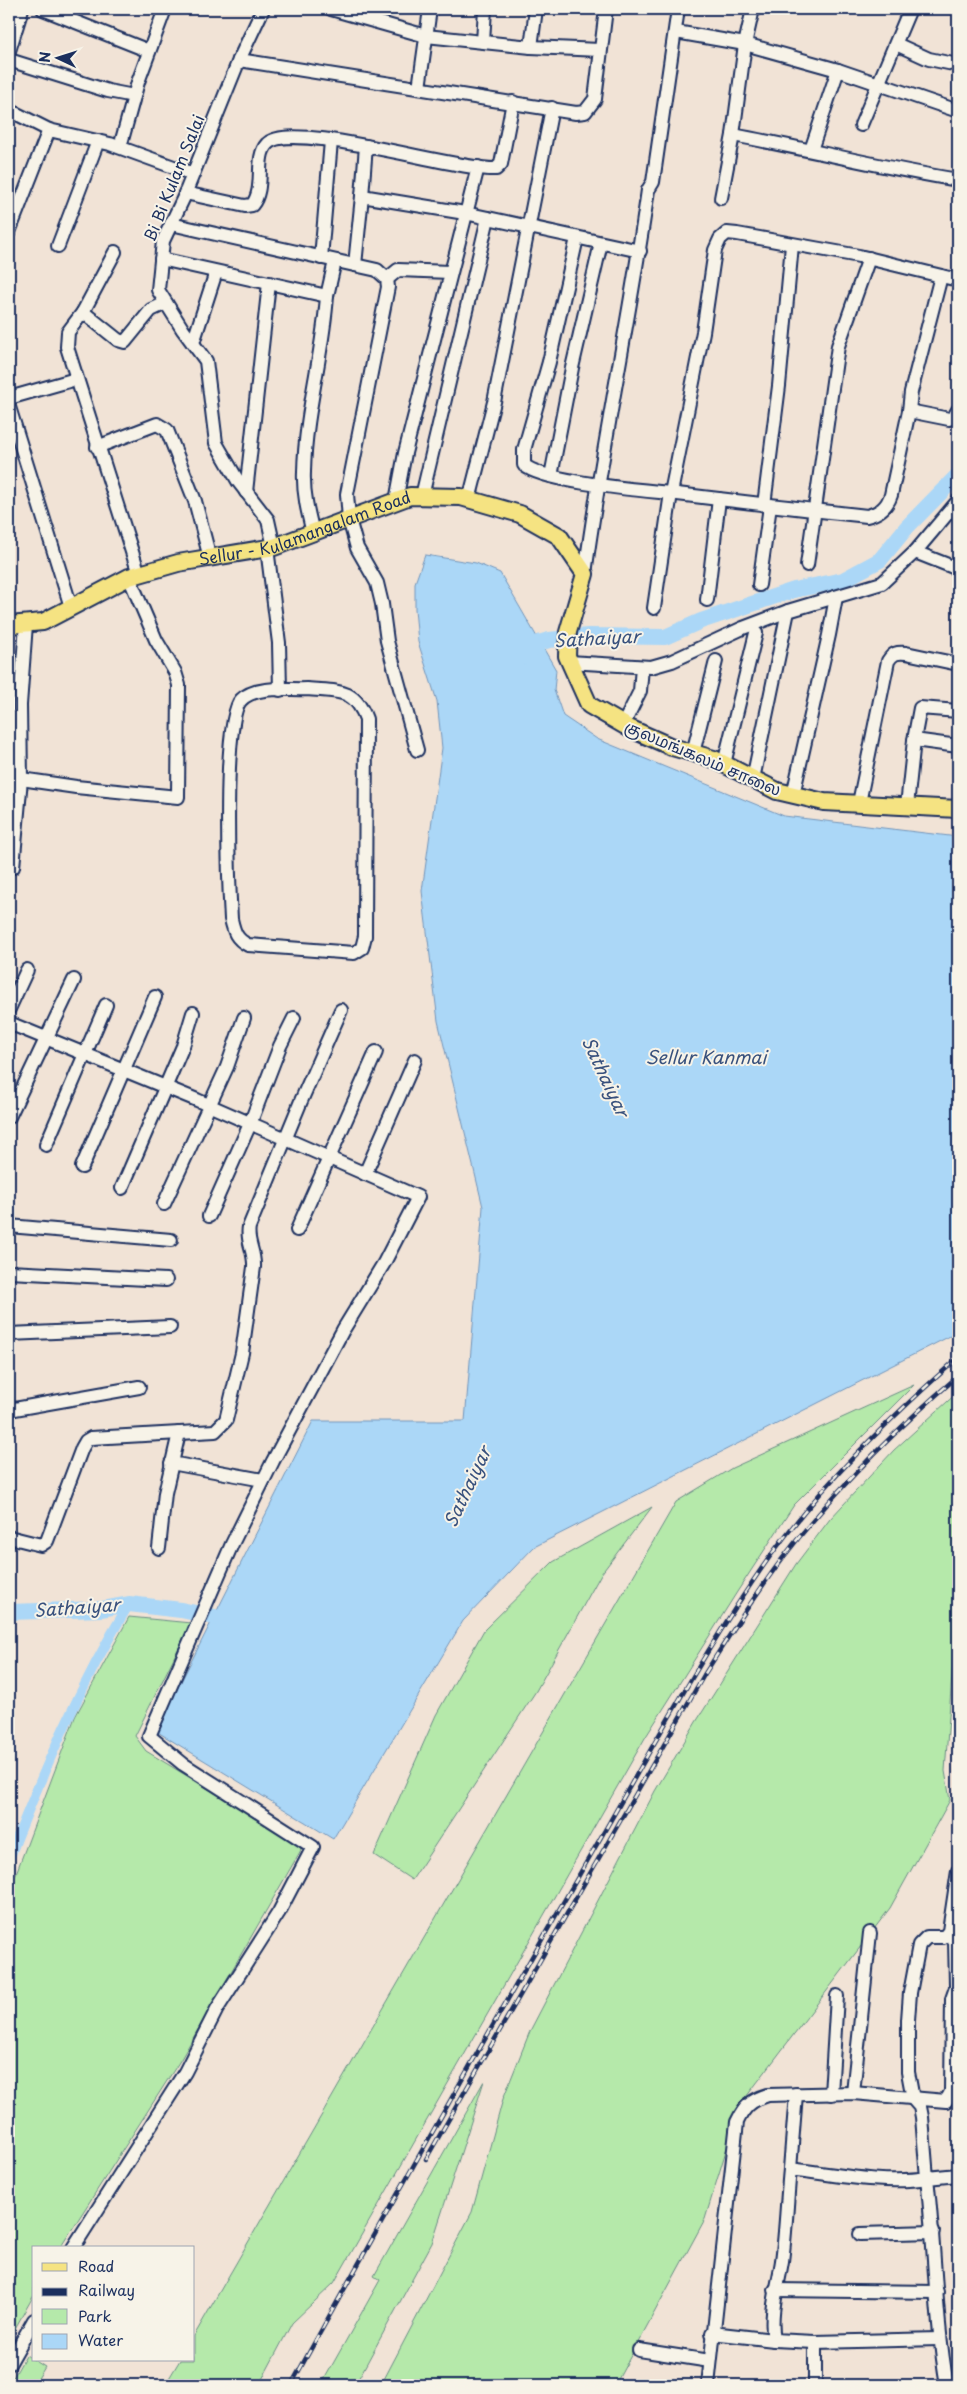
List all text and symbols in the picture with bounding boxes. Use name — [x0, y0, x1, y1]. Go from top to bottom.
north arrow — [32, 32, 82, 82]
text: N — [34, 51, 55, 63]
street label: Bi Bi Kulam Salai — [137, 111, 209, 245]
street label: Sellur - Kulamangalam Road — [197, 484, 414, 570]
water label: Sathaiyar — [553, 622, 643, 653]
street label: குலமங்கலம் சாலை — [621, 713, 785, 802]
water label: Sathaiyar — [576, 1032, 638, 1124]
water label: Sellur Kanmai — [645, 1043, 770, 1070]
water label: Sathaiyar — [436, 1439, 498, 1531]
water label: Sathaiyar — [33, 1590, 123, 1623]
legend — [32, 2246, 195, 2362]
text: Road — [78, 2254, 114, 2277]
text: Railway — [78, 2278, 135, 2301]
text: Park — [78, 2304, 112, 2327]
text: Water — [78, 2328, 123, 2351]

